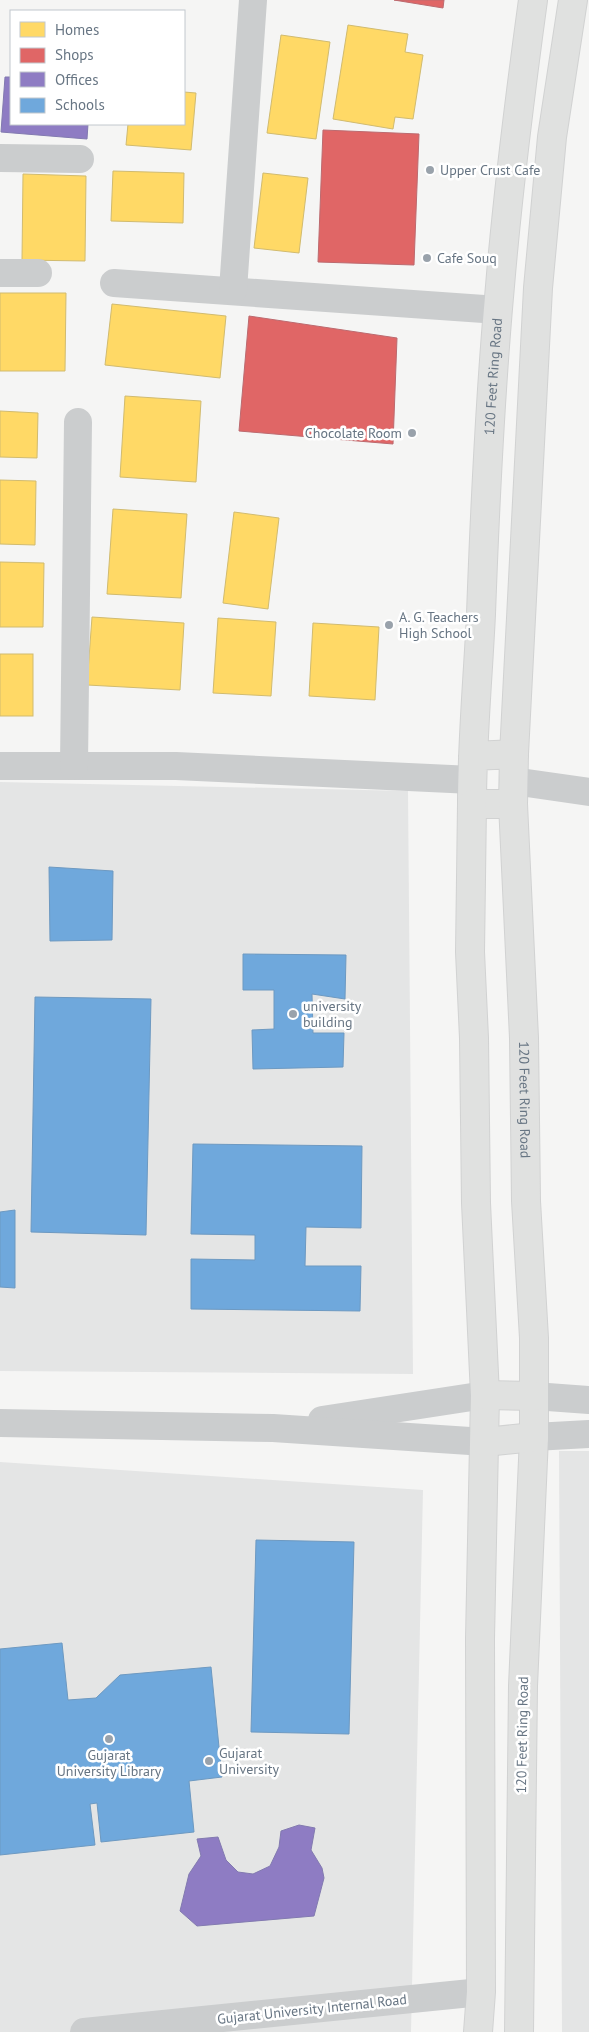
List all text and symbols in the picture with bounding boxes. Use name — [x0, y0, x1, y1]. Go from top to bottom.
legend — [10, 10, 185, 125]
text: Homes — [55, 20, 99, 39]
text: Shops — [55, 45, 94, 64]
text: Offices — [55, 70, 99, 89]
text: Schools — [55, 95, 105, 114]
place label: Upper Crust Cafe — [440, 161, 540, 179]
marker: Upper Crust Cafe — [424, 164, 436, 176]
place label: Cafe Souq — [437, 249, 497, 267]
marker: Cafe Souq — [421, 252, 433, 264]
street label: 120 Feet Ring Road — [480, 317, 506, 436]
place label: Chocolate Room — [305, 424, 402, 442]
marker: Chocolate Room — [406, 427, 418, 439]
place label: A. G. Teachers High School — [399, 608, 479, 642]
marker: A. G. Teachers High School — [383, 619, 395, 631]
place label: university building — [303, 997, 362, 1031]
marker: university building — [287, 1008, 299, 1020]
street label: 120 Feet Ring Road — [515, 1041, 534, 1158]
street label: 120 Feet Ring Road — [512, 1676, 532, 1794]
marker: Gujarat University Library — [103, 1733, 115, 1745]
place label: Gujarat University — [219, 1744, 279, 1778]
place label: Gujarat University Library — [57, 1746, 162, 1780]
marker: Gujarat University — [203, 1755, 215, 1767]
street label: Gujarat University Internal Road — [216, 1990, 408, 2028]

